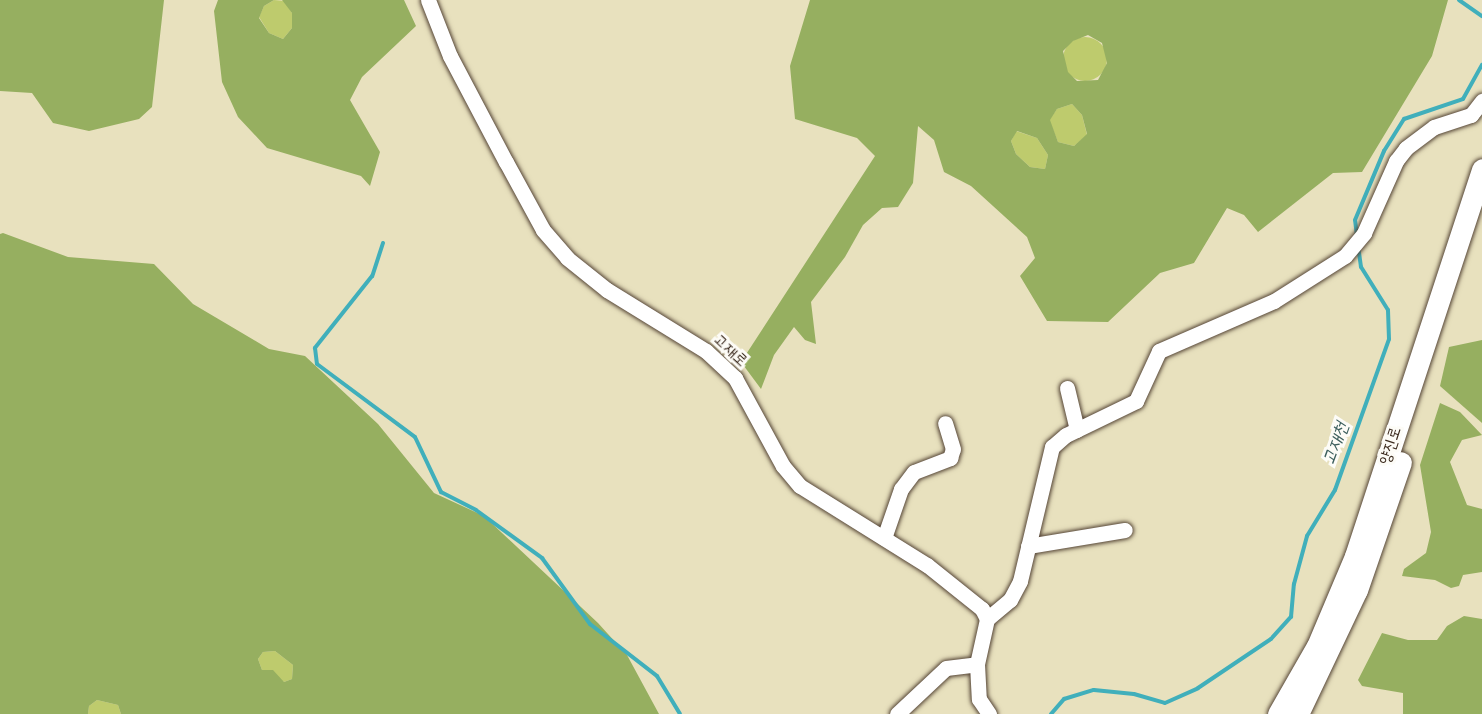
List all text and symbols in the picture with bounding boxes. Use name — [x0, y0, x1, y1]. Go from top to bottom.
street label: 고재로 — [709, 331, 751, 371]
water label: 고재천 — [1319, 420, 1355, 468]
street label: 양진로 — [1376, 425, 1406, 467]

